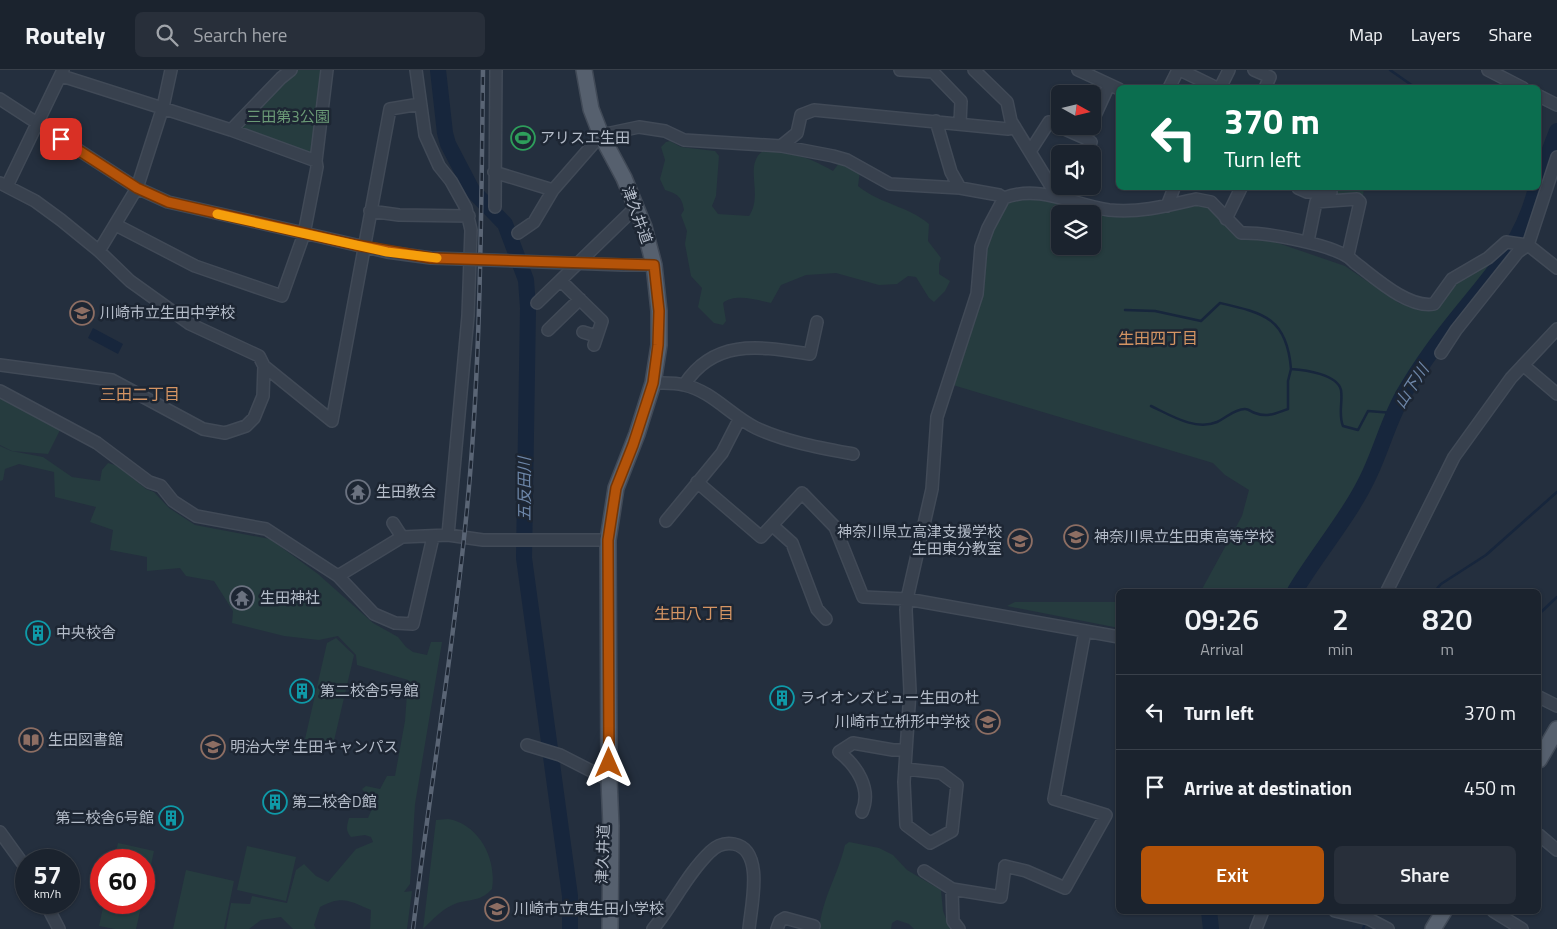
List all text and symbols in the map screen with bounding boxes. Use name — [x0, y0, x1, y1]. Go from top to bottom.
search box — [135, 12, 485, 57]
text: Routely — [25, 17, 105, 53]
text: Search here — [193, 20, 287, 49]
icon: search — [153, 21, 181, 49]
text: Map — [1349, 21, 1383, 48]
text: Layers — [1411, 21, 1460, 48]
text: Share — [1488, 21, 1532, 48]
north arrow — [1051, 85, 1101, 135]
map controls — [1051, 85, 1101, 255]
text: 370 m — [1224, 94, 1320, 148]
park label: 三田第3公園 — [246, 105, 330, 128]
icon: left — [1141, 105, 1206, 170]
pin — [40, 118, 82, 160]
icon: arrive — [47, 125, 75, 153]
sports icon: アリスエ生田 — [510, 125, 536, 151]
place label: アリスエ生田 — [540, 126, 630, 149]
text: Turn left — [1224, 142, 1301, 176]
button: sound — [1051, 145, 1101, 195]
street label: 津久井道 — [616, 183, 659, 247]
button: layers — [1051, 205, 1101, 255]
school or university icon: 川崎市立生田中学校 — [69, 300, 95, 326]
place label: 川崎市立生田中学校 — [100, 301, 235, 324]
district label: 生田四丁目 — [1118, 326, 1198, 350]
water label: 山下川 — [1388, 358, 1435, 413]
district label: 三田二丁目 — [100, 382, 180, 406]
water label: 五反田川 — [512, 455, 536, 521]
temple icon: 生田教会 — [345, 479, 371, 505]
place label: 生田教会 — [376, 480, 436, 503]
place label: 神奈川県立高津支援学校 生田東分教室 — [837, 520, 1002, 560]
school or university icon: 神奈川県立生田東高等学校 — [1063, 524, 1089, 550]
place label: 神奈川県立生田東高等学校 — [1094, 525, 1274, 548]
school or university icon: 神奈川県立高津支援学校 生田東分教室 — [1007, 528, 1033, 554]
temple icon: 生田神社 — [229, 585, 255, 611]
place label: 生田神社 — [260, 586, 320, 609]
text: 09:26 — [1185, 596, 1259, 642]
text: 2 — [1332, 596, 1349, 642]
text: 820 — [1422, 596, 1472, 642]
district label: 生田八丁目 — [654, 601, 734, 625]
building icon: 中央校舎 — [25, 620, 51, 646]
place label: 中央校舎 — [56, 621, 116, 644]
text: Arrival — [1200, 637, 1244, 661]
text: min — [1328, 637, 1353, 661]
text: m — [1440, 637, 1454, 661]
building icon: 第二校舎5号館 — [289, 678, 315, 704]
place label: 第二校舎5号館 — [320, 679, 418, 702]
building icon: ライオンズビュー生田の杜 — [769, 685, 795, 711]
place label: ライオンズビュー生田の杜 — [800, 686, 980, 709]
icon: left — [1141, 698, 1169, 726]
text: Turn left — [1184, 698, 1254, 727]
text: 370 m — [1464, 698, 1516, 727]
school or university icon: 川崎市立枡形中学校 — [975, 709, 1001, 735]
place label: 川崎市立枡形中学校 — [835, 710, 970, 733]
library icon: 生田図書館 — [18, 727, 44, 753]
place label: 生田図書館 — [48, 728, 123, 751]
school or university icon: 明治大学 生田キャンパス — [200, 734, 226, 760]
place label: 明治大学 生田キャンパス — [230, 735, 398, 758]
position arrow — [582, 736, 634, 788]
icon: arrive — [1141, 773, 1169, 801]
text: Arrive at destination — [1184, 773, 1352, 802]
text: 450 m — [1464, 773, 1516, 802]
building icon: 第二校舎D館 — [262, 789, 288, 815]
place label: 第二校舎D館 — [292, 790, 377, 813]
building icon: 第二校舎6号館 — [158, 805, 184, 831]
place label: 第二校舎6号館 — [56, 806, 154, 829]
street label: 津久井道 — [590, 824, 615, 884]
button: Exit — [1141, 846, 1324, 904]
button: Share — [1334, 846, 1516, 904]
speed limit sign: 60 — [90, 849, 155, 914]
text: 57 — [33, 856, 62, 894]
text: km/h — [34, 884, 61, 903]
school or university icon: 川崎市立東生田小学校 — [484, 896, 510, 922]
place label: 川崎市立東生田小学校 — [514, 897, 664, 920]

